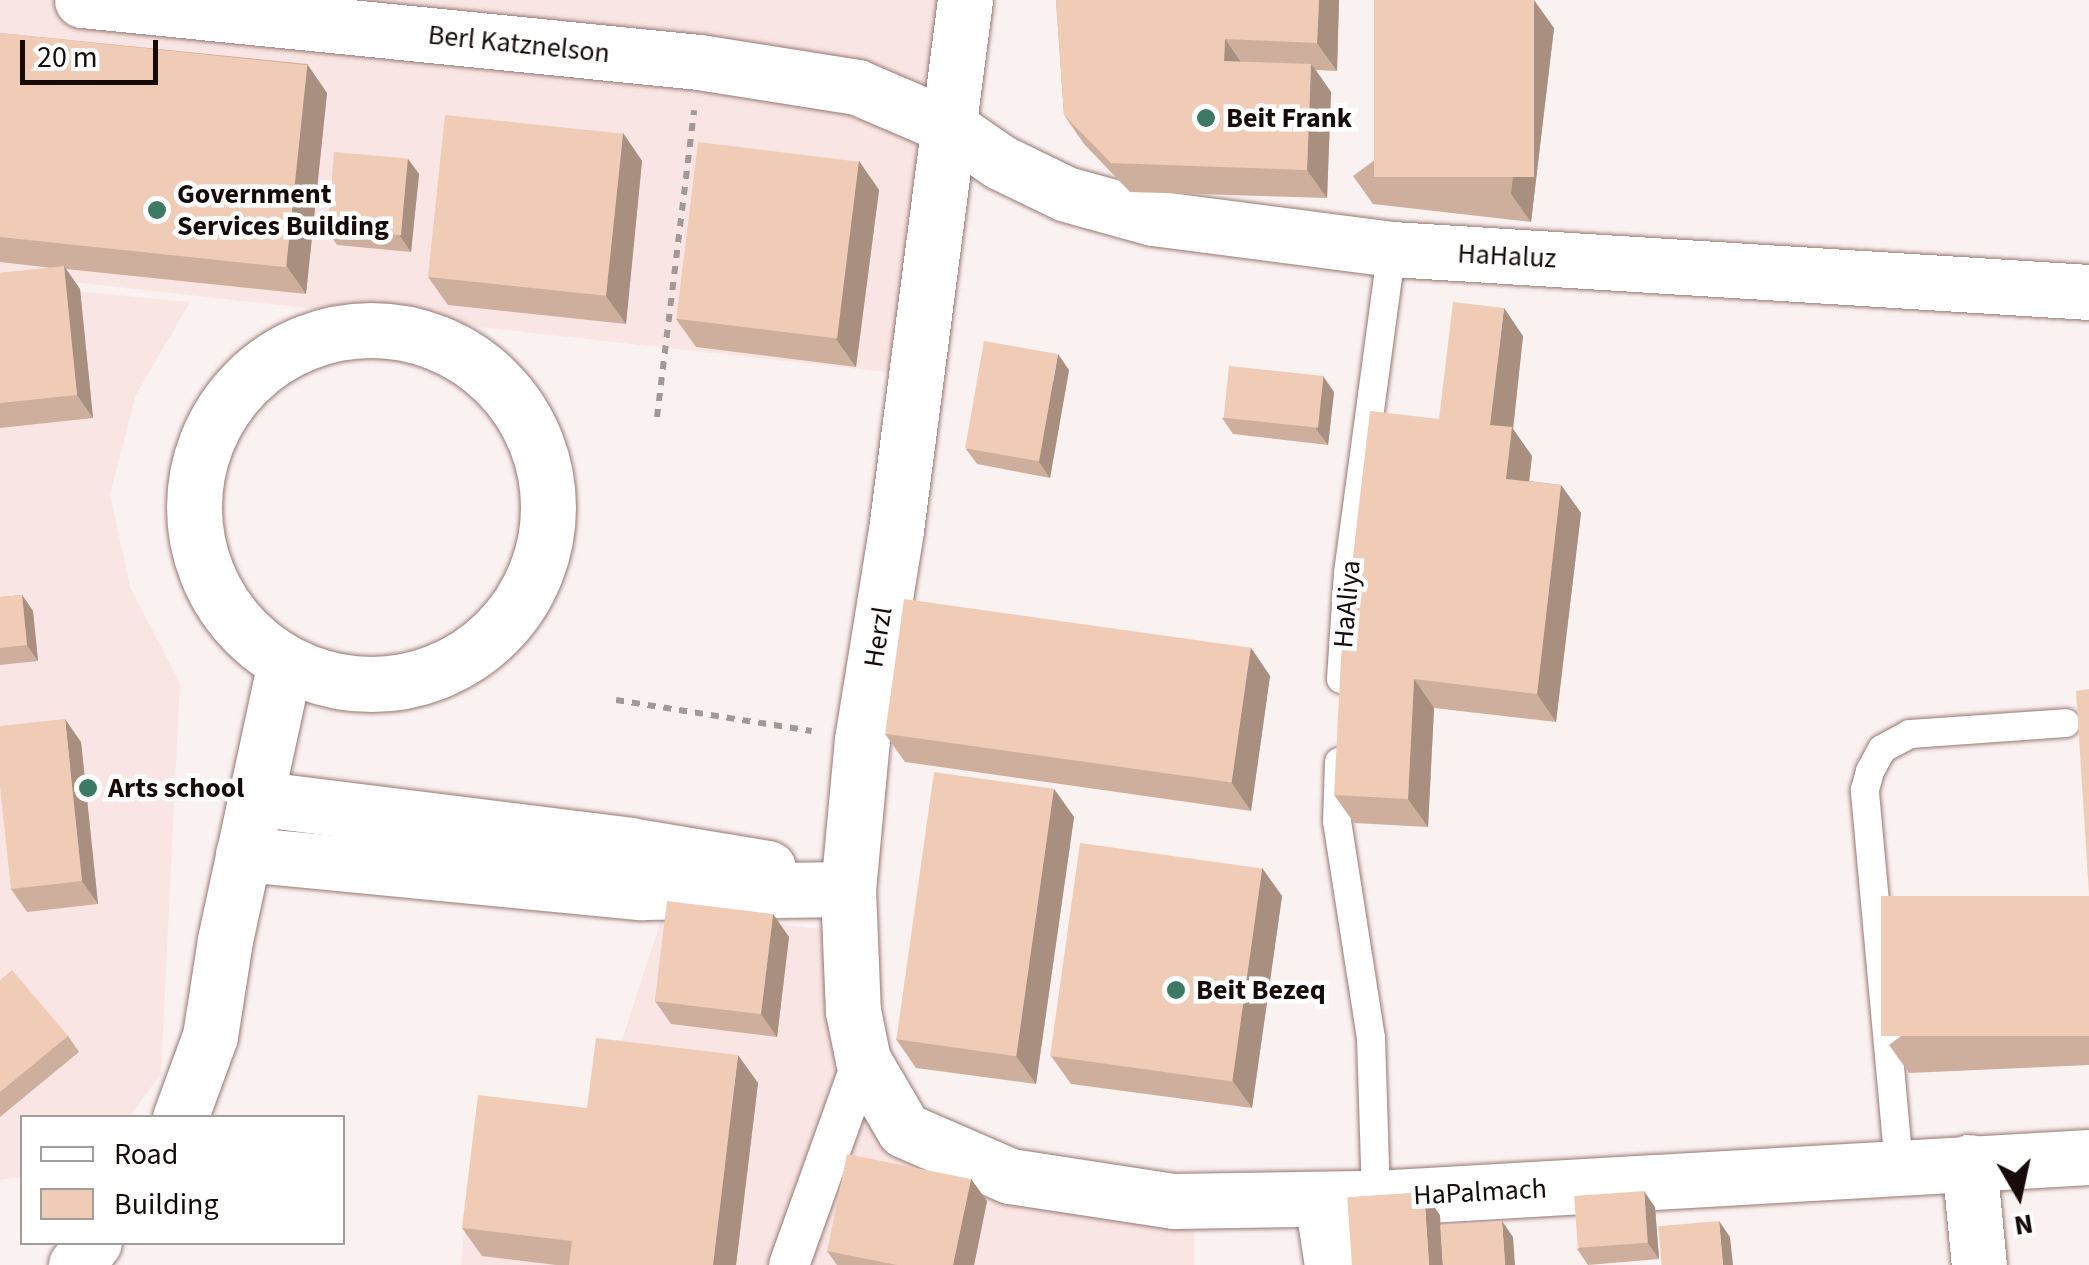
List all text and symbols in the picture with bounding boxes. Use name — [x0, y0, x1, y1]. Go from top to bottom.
street label: Berl Katznelson — [426, 18, 612, 70]
scale bar — [25, 20, 162, 82]
text: 20 m — [37, 36, 98, 79]
place label: Beit Frank — [1226, 101, 1352, 135]
marker: Beit Frank — [1195, 107, 1217, 129]
place label: Government Services Building — [177, 177, 389, 243]
marker: Government Services Building — [146, 199, 168, 221]
street label: HaHaluz — [1457, 237, 1557, 275]
street label: HaAliya — [1326, 559, 1368, 649]
street label: Herzl — [857, 604, 899, 670]
place label: Arts school — [108, 771, 244, 805]
marker: Arts school — [77, 777, 99, 799]
place label: Beit Bezeq — [1196, 973, 1326, 1007]
marker: Beit Bezeq — [1165, 979, 1187, 1001]
legend — [20, 1115, 345, 1245]
text: Road — [114, 1133, 178, 1176]
north arrow — [1969, 1145, 2069, 1245]
street label: HaPalmach — [1412, 1172, 1548, 1212]
text: Building — [114, 1183, 219, 1226]
text: N — [2011, 1203, 2036, 1246]

